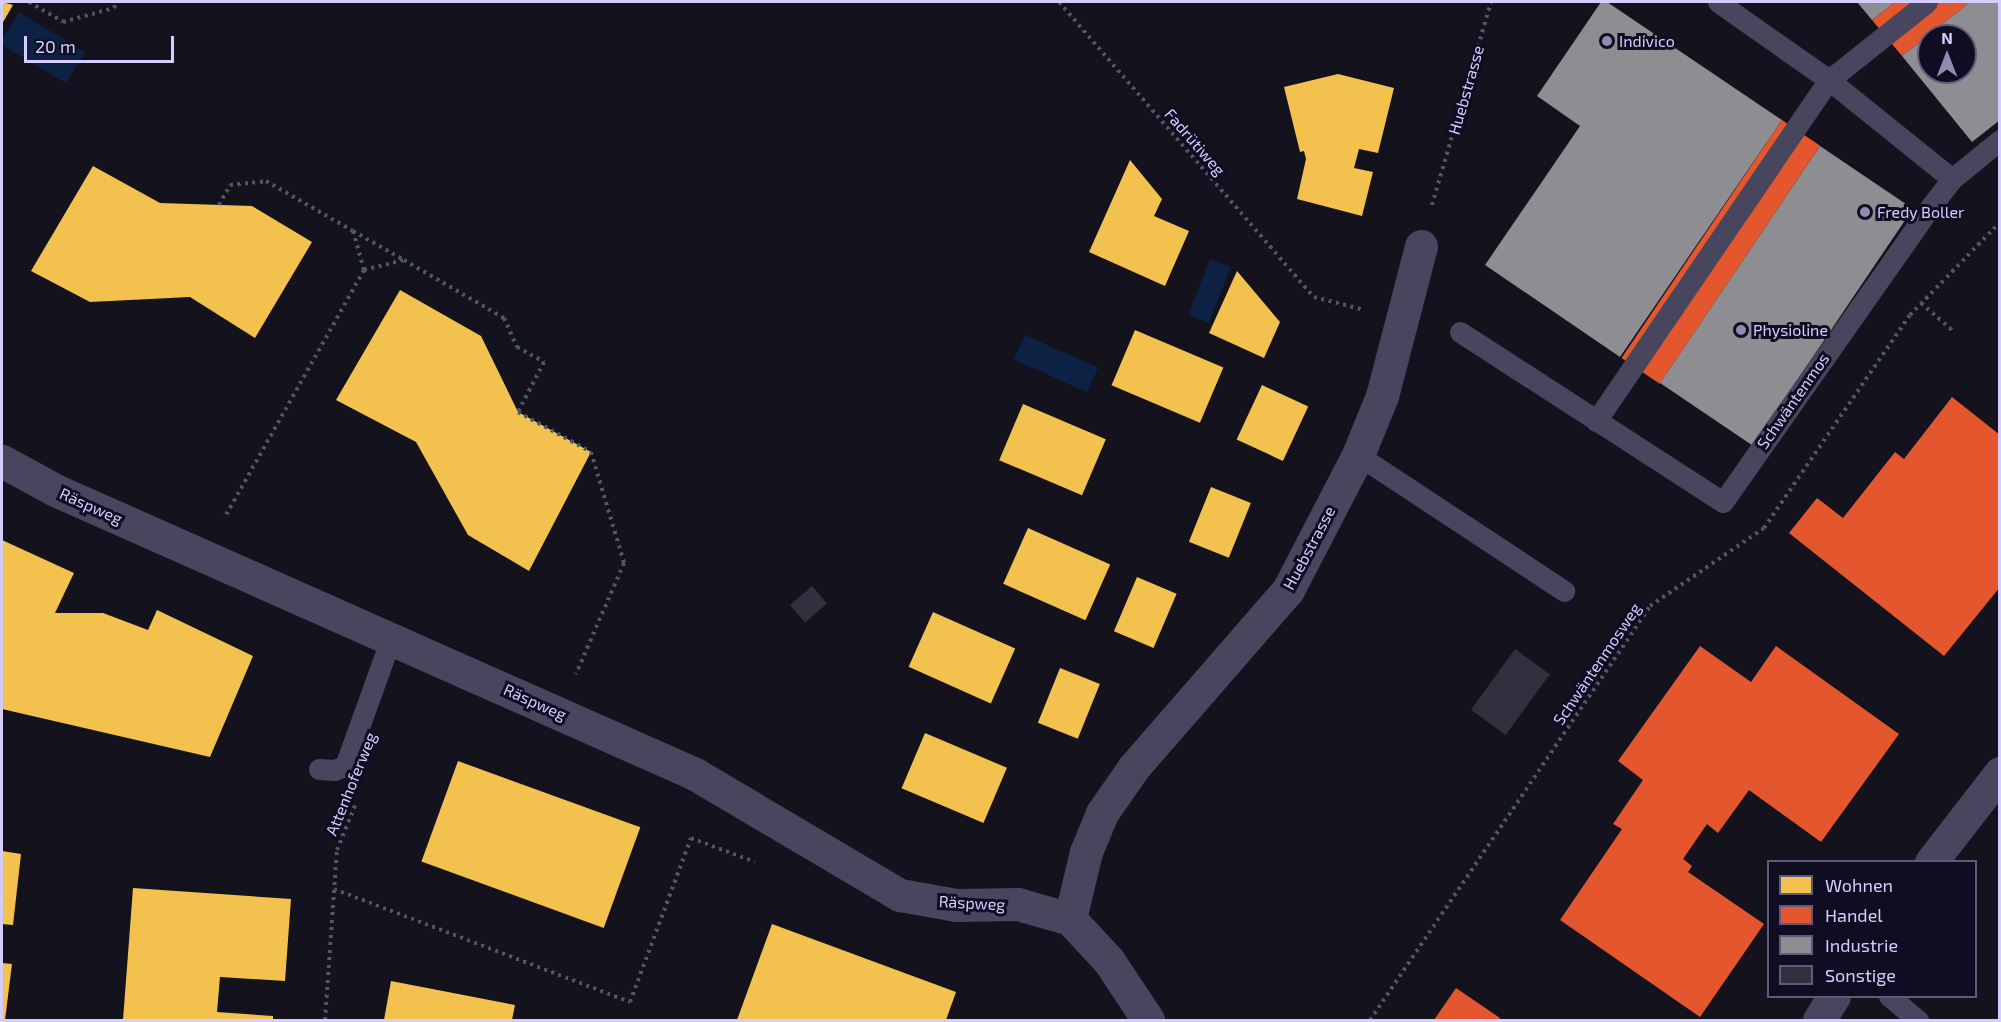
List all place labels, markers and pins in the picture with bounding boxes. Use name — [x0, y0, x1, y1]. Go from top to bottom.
place label: Indivico — [1619, 31, 1675, 51]
marker: Indivico — [1600, 34, 1614, 48]
place label: Fredy Boller — [1877, 202, 1965, 222]
marker: Fredy Boller — [1858, 205, 1872, 219]
place label: Physioline — [1753, 320, 1828, 340]
marker: Physioline — [1734, 323, 1748, 337]

